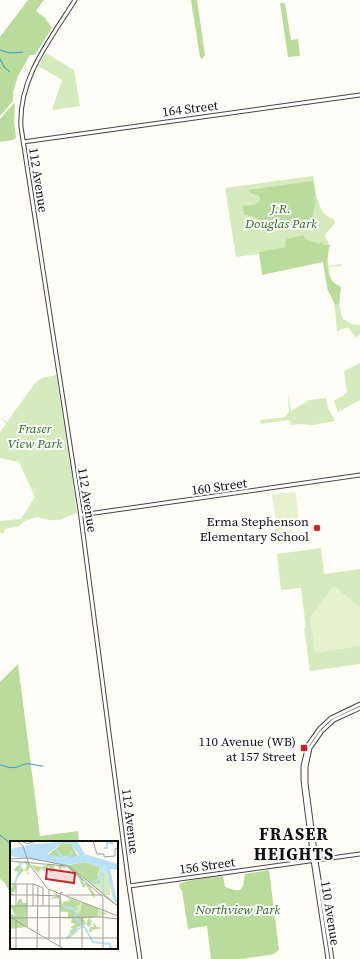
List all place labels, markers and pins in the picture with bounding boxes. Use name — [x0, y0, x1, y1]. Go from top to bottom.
place label: Erma Stephenson Elementary School — [200, 513, 309, 545]
marker: Erma Stephenson Elementary School — [312, 523, 322, 533]
place label: 110 Avenue (WB) at 157 Street — [199, 733, 297, 765]
marker: 110 Avenue (WB) at 157 Street — [299, 743, 309, 753]

